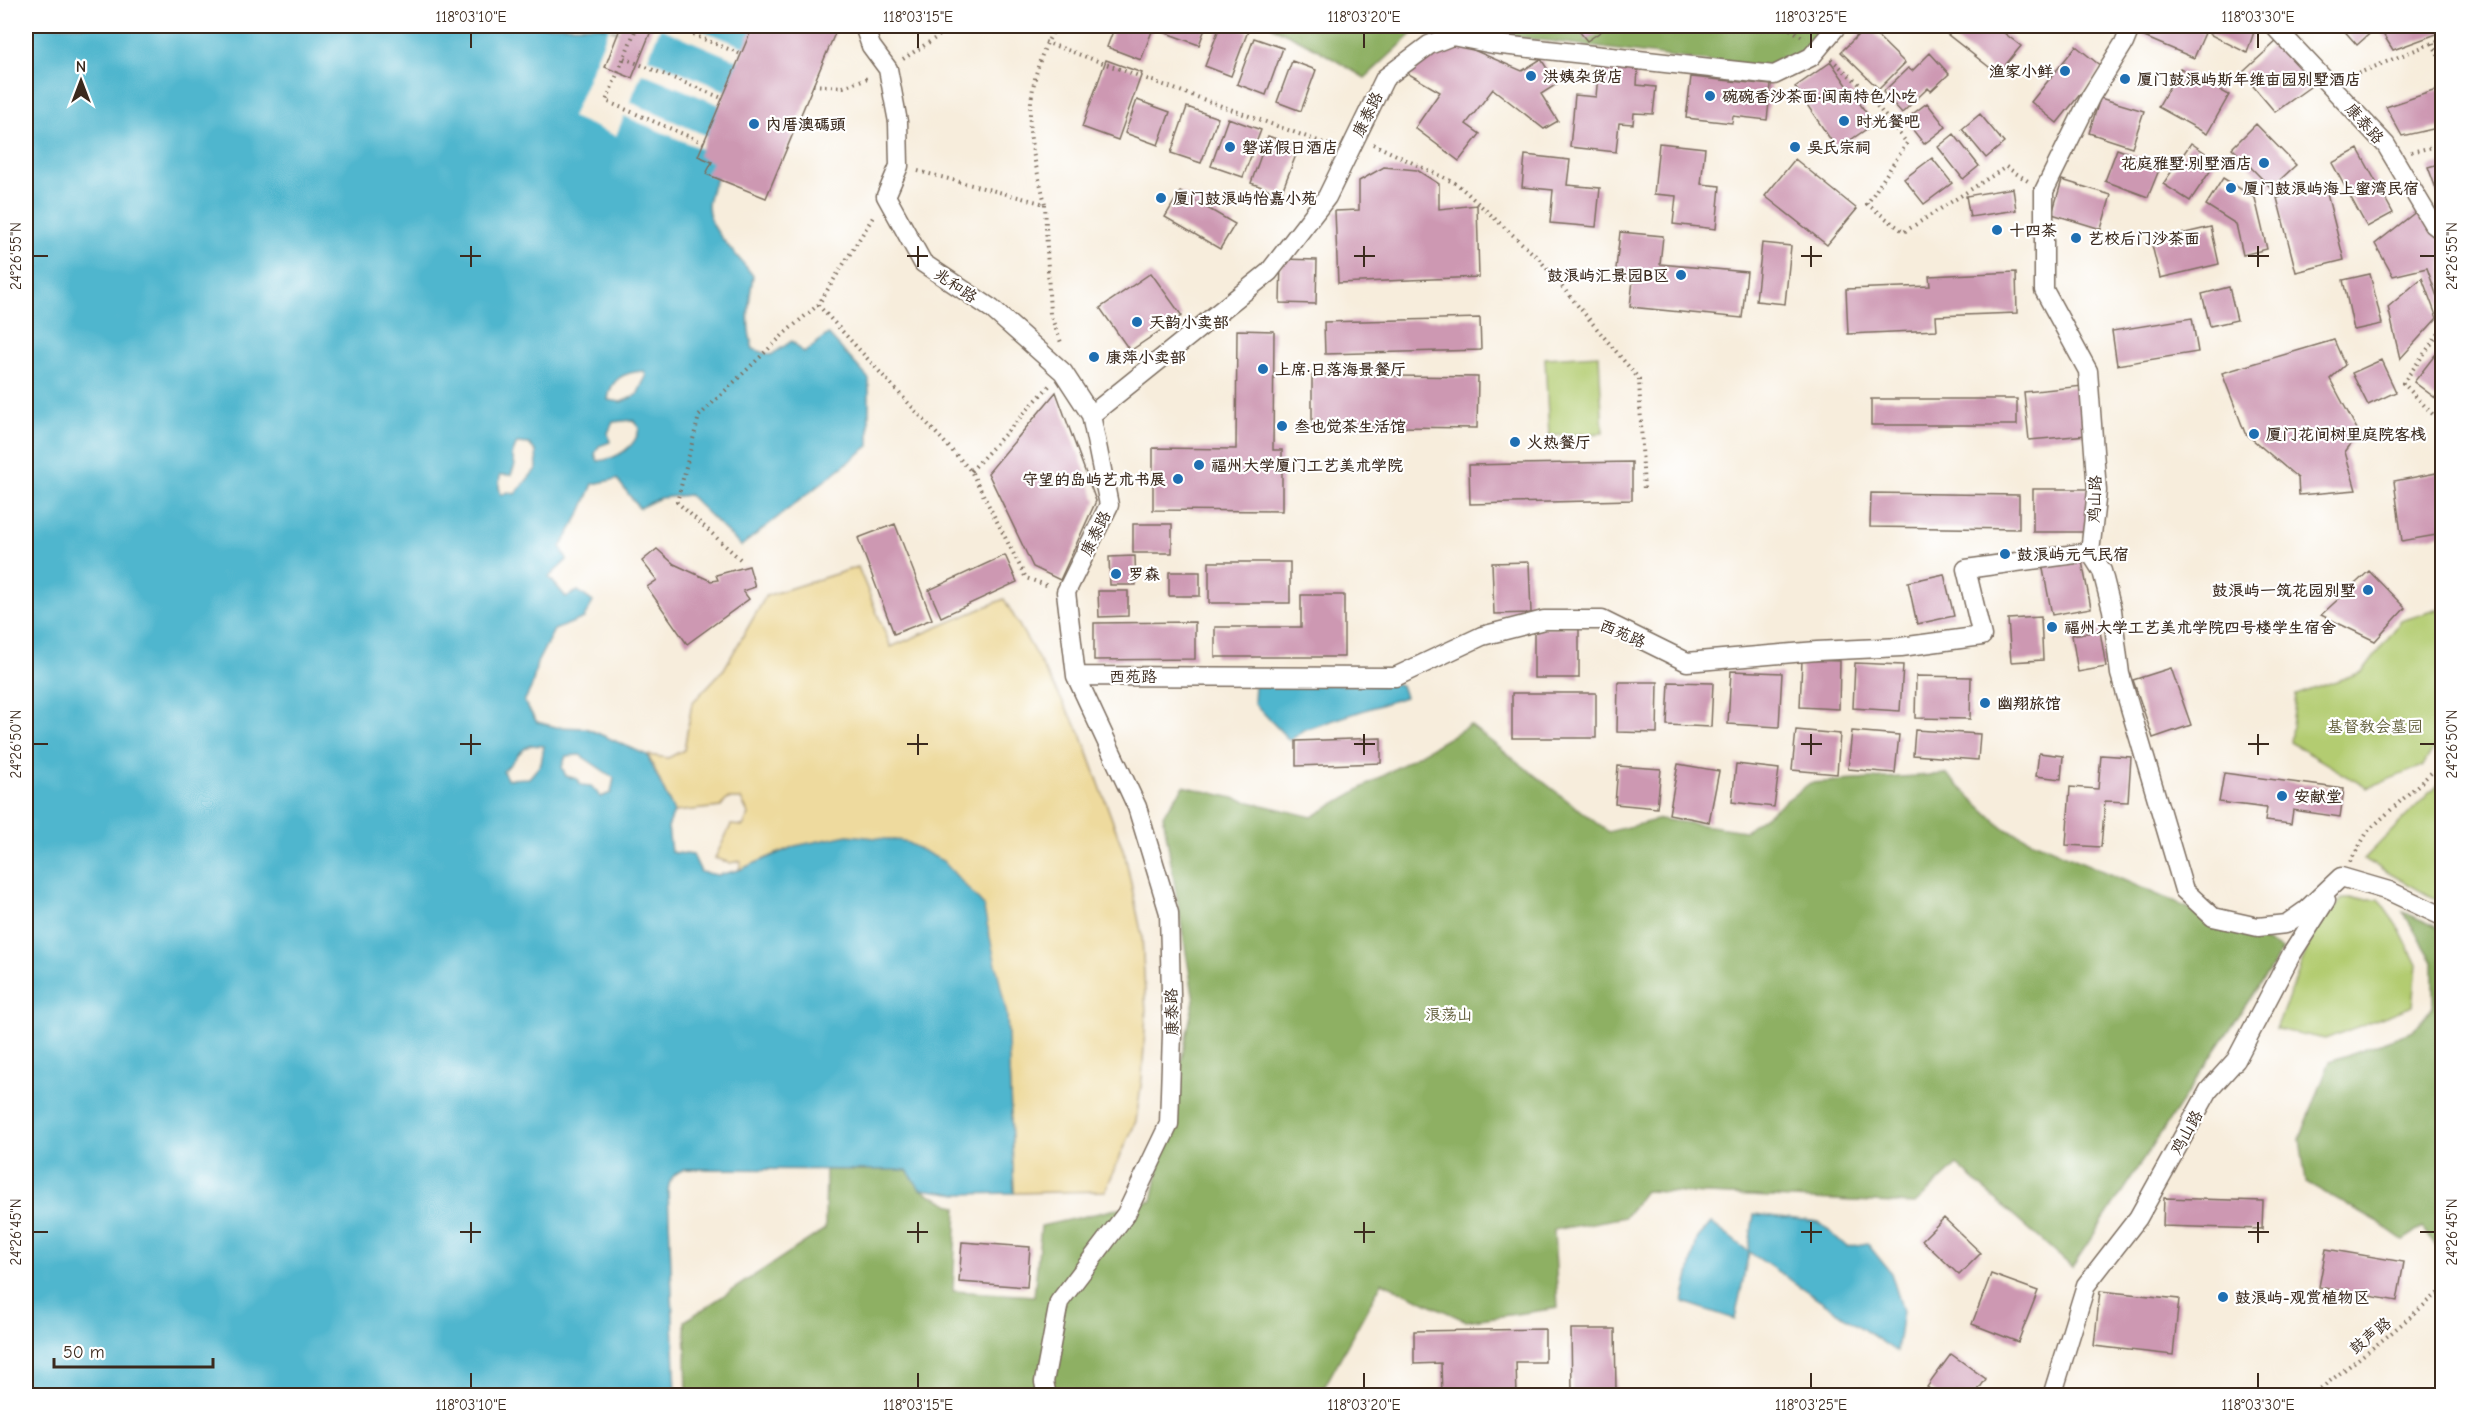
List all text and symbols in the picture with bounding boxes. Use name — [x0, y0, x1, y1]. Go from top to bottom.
text: 118°03'10"E — [435, 8, 507, 26]
text: 118°03'15"E — [883, 8, 953, 26]
text: 118°03'20"E — [1327, 8, 1401, 26]
text: 118°03'25"E — [1775, 8, 1847, 26]
text: 118°03'30"E — [2222, 8, 2294, 26]
north arrow — [51, 51, 111, 111]
text: N — [76, 58, 86, 76]
place label: 渔家小鲜 — [1989, 63, 2053, 81]
marker: 渔家小鲜 — [2058, 64, 2072, 78]
place label: 洪姨杂货店 — [1543, 68, 1623, 86]
marker: 洪姨杂货店 — [1524, 69, 1538, 83]
place label: 厦门鼓浪屿斯年维亩园别墅酒店 — [2137, 71, 2361, 89]
marker: 厦门鼓浪屿斯年维亩园别墅酒店 — [2118, 72, 2132, 86]
place label: 碗碗香沙茶面·闽南特色小吃 — [1722, 88, 1917, 106]
street label: 康泰路 — [1349, 89, 1387, 140]
marker: 碗碗香沙茶面·闽南特色小吃 — [1703, 89, 1717, 103]
street label: 康泰路 — [2342, 100, 2387, 148]
place label: 时光餐吧 — [1856, 113, 1920, 131]
marker: 时光餐吧 — [1837, 114, 1851, 128]
place label: 內厝澳碼頭 — [766, 116, 846, 134]
marker: 內厝澳碼頭 — [747, 117, 761, 131]
place label: 磐诺假日酒店 — [1242, 139, 1338, 157]
place label: 吴氏宗祠 — [1807, 139, 1871, 157]
marker: 磐诺假日酒店 — [1223, 140, 1237, 154]
marker: 吴氏宗祠 — [1788, 140, 1802, 154]
place label: 花庭雅墅·别墅酒店 — [2121, 155, 2252, 173]
marker: 花庭雅墅·别墅酒店 — [2257, 156, 2271, 170]
place label: 厦门鼓浪屿海上蜜湾民宿 — [2243, 180, 2419, 198]
marker: 厦门鼓浪屿海上蜜湾民宿 — [2224, 181, 2238, 195]
place label: 厦门鼓浪屿怡嘉小苑 — [1173, 190, 1317, 208]
marker: 厦门鼓浪屿怡嘉小苑 — [1154, 191, 1168, 205]
text: 24°26'55"N — [7, 222, 25, 290]
place label: 十四茶 — [2009, 222, 2057, 240]
text: 24°26'55"N — [2443, 222, 2461, 290]
marker: 十四茶 — [1990, 223, 2004, 237]
place label: 艺校后门沙茶面 — [2088, 230, 2200, 248]
marker: 艺校后门沙茶面 — [2069, 231, 2083, 245]
street label: 兆和路 — [931, 265, 980, 307]
place label: 鼓浪屿汇景园B区 — [1547, 267, 1669, 285]
marker: 鼓浪屿汇景园B区 — [1674, 268, 1688, 282]
place label: 天韵小卖部 — [1149, 314, 1229, 332]
marker: 天韵小卖部 — [1130, 315, 1144, 329]
place label: 康萍小卖部 — [1106, 349, 1186, 367]
marker: 康萍小卖部 — [1087, 350, 1101, 364]
place label: 上席·日落海景餐厅 — [1275, 361, 1406, 379]
marker: 上席·日落海景餐厅 — [1256, 362, 1270, 376]
place label: 叁也觉茶生活馆 — [1294, 418, 1406, 436]
marker: 叁也觉茶生活馆 — [1275, 419, 1289, 433]
place label: 厦门花间树里庭院客栈 — [2266, 426, 2426, 444]
marker: 厦门花间树里庭院客栈 — [2247, 427, 2261, 441]
place label: 火热餐厅 — [1527, 434, 1591, 452]
marker: 火热餐厅 — [1508, 435, 1522, 449]
place label: 福州大学厦门工艺美术学院 — [1211, 457, 1403, 475]
marker: 福州大学厦门工艺美术学院 — [1192, 458, 1206, 472]
place label: 守望的岛屿艺术书展 — [1022, 471, 1166, 489]
marker: 守望的岛屿艺术书展 — [1171, 472, 1185, 486]
street label: 鸡山路 — [2085, 475, 2105, 523]
street label: 康泰路 — [1077, 508, 1115, 559]
place label: 鼓浪屿元气民宿 — [2017, 546, 2129, 564]
marker: 鼓浪屿元气民宿 — [1998, 547, 2012, 561]
place label: 罗森 — [1128, 566, 1160, 584]
marker: 罗森 — [1109, 567, 1123, 581]
place label: 鼓浪屿一筑花园别墅 — [2212, 582, 2356, 600]
marker: 鼓浪屿一筑花园别墅 — [2361, 583, 2375, 597]
street label: 西苑路 — [1597, 616, 1648, 652]
place label: 福州大学工艺美术学院四号楼学生宿舍 — [2064, 619, 2336, 637]
marker: 福州大学工艺美术学院四号楼学生宿舍 — [2045, 620, 2059, 634]
street label: 西苑路 — [1109, 668, 1157, 686]
place label: 幽翔旅馆 — [1997, 695, 2061, 713]
marker: 幽翔旅馆 — [1978, 696, 1992, 710]
text: 24°26'50"N — [7, 710, 25, 778]
text: 24°26'50"N — [2443, 710, 2461, 778]
park label: 基督教会墓园 — [2327, 718, 2423, 736]
place label: 安献堂 — [2294, 788, 2342, 806]
marker: 安献堂 — [2275, 789, 2289, 803]
street label: 康泰路 — [1163, 988, 1181, 1036]
park label: 浪荡山 — [1425, 1006, 1473, 1024]
street label: 鸡山路 — [2167, 1107, 2206, 1158]
text: 24°26'45"N — [7, 1198, 25, 1266]
text: 24°26'45"N — [2443, 1198, 2461, 1266]
place label: 鼓浪屿-观赏植物区 — [2235, 1289, 2370, 1307]
marker: 鼓浪屿-观赏植物区 — [2216, 1290, 2230, 1304]
street label: 鼓声路 — [2346, 1314, 2395, 1358]
scale bar — [54, 1331, 213, 1369]
text: 50 m — [63, 1342, 105, 1363]
text: 118°03'10"E — [435, 1396, 507, 1414]
text: 118°03'15"E — [883, 1396, 953, 1414]
text: 118°03'20"E — [1327, 1396, 1401, 1414]
text: 118°03'25"E — [1775, 1396, 1847, 1414]
text: 118°03'30"E — [2222, 1396, 2294, 1414]

